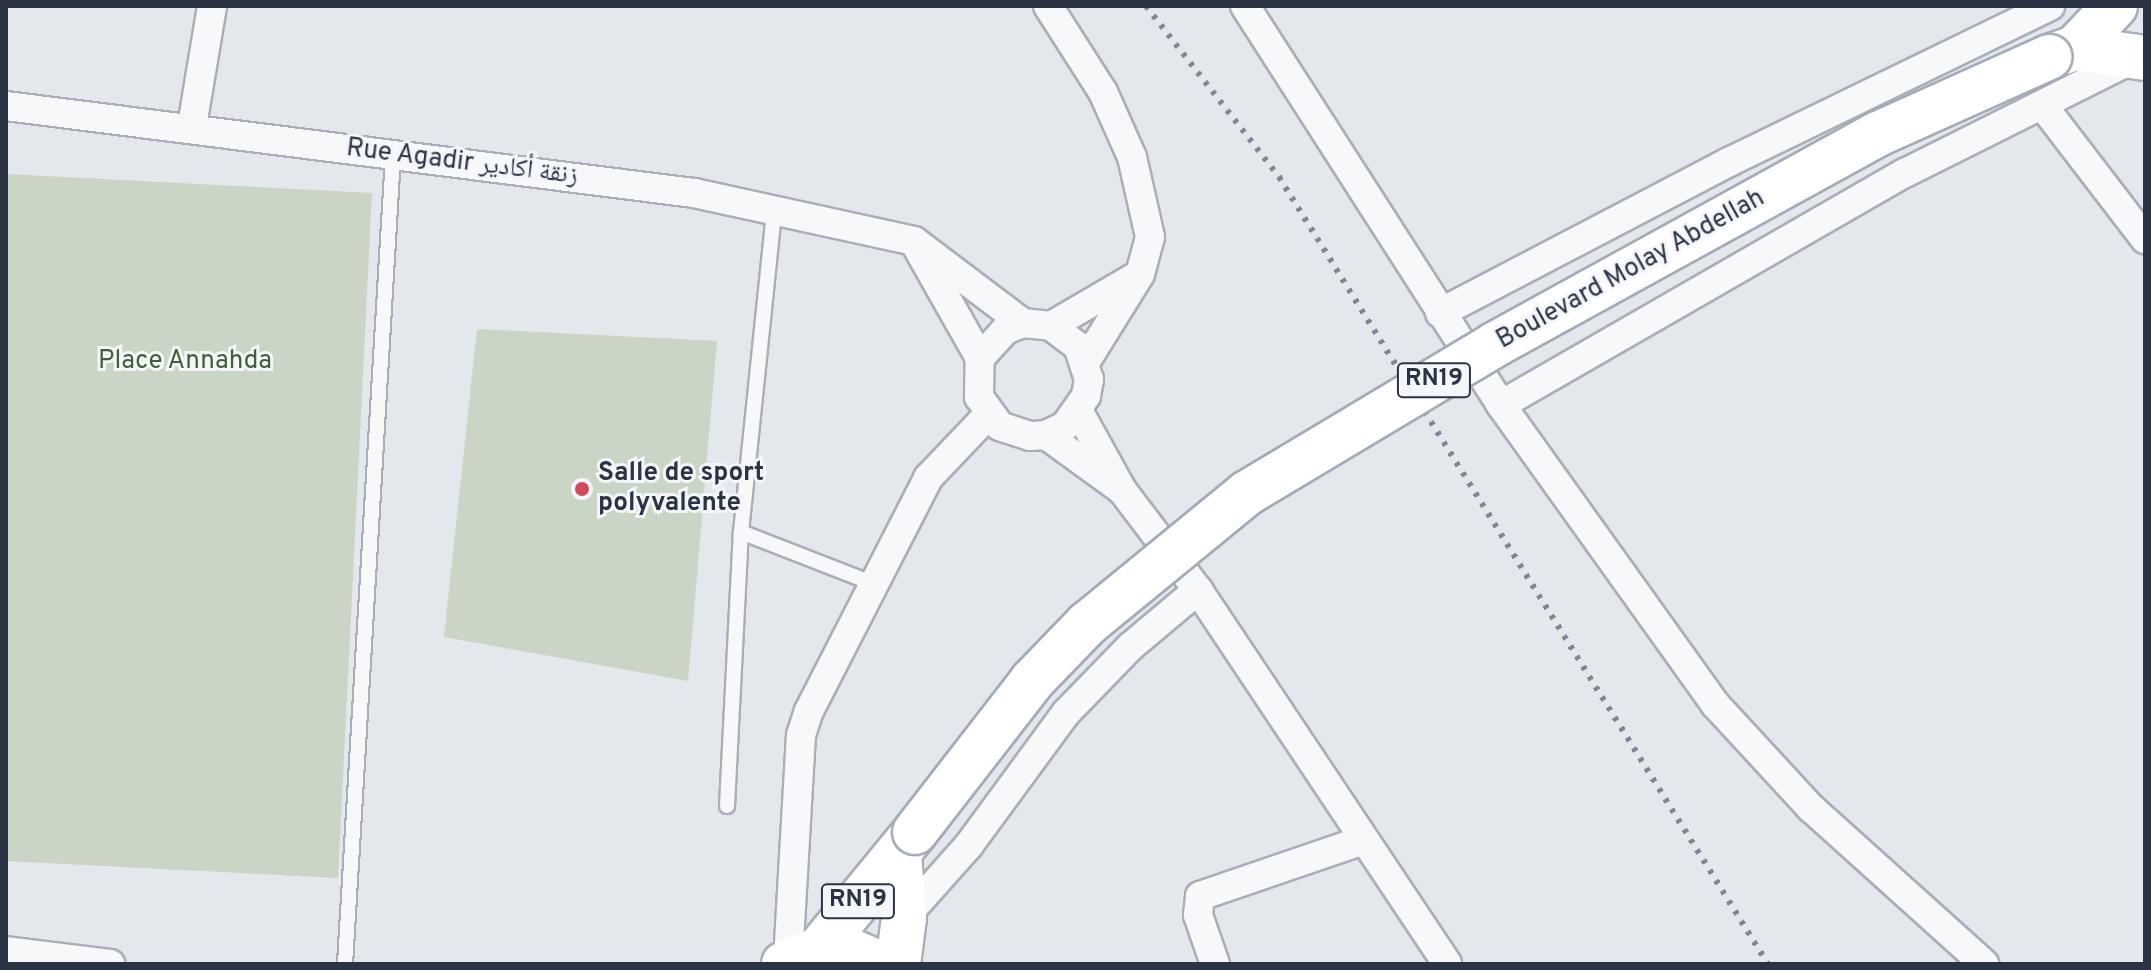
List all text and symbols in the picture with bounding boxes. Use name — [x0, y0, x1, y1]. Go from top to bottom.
street label: Rue Agadir زنقة أكادير — [344, 133, 580, 193]
street label: Boulevard Molay Abdellah — [1491, 183, 1771, 357]
park label: Place Annahda — [98, 346, 272, 378]
road number: RN19 — [1396, 360, 1472, 400]
place label: Salle de sport polyvalente — [598, 458, 764, 520]
marker: Salle de sport polyvalente — [573, 480, 591, 498]
road number: RN19 — [820, 881, 896, 921]

